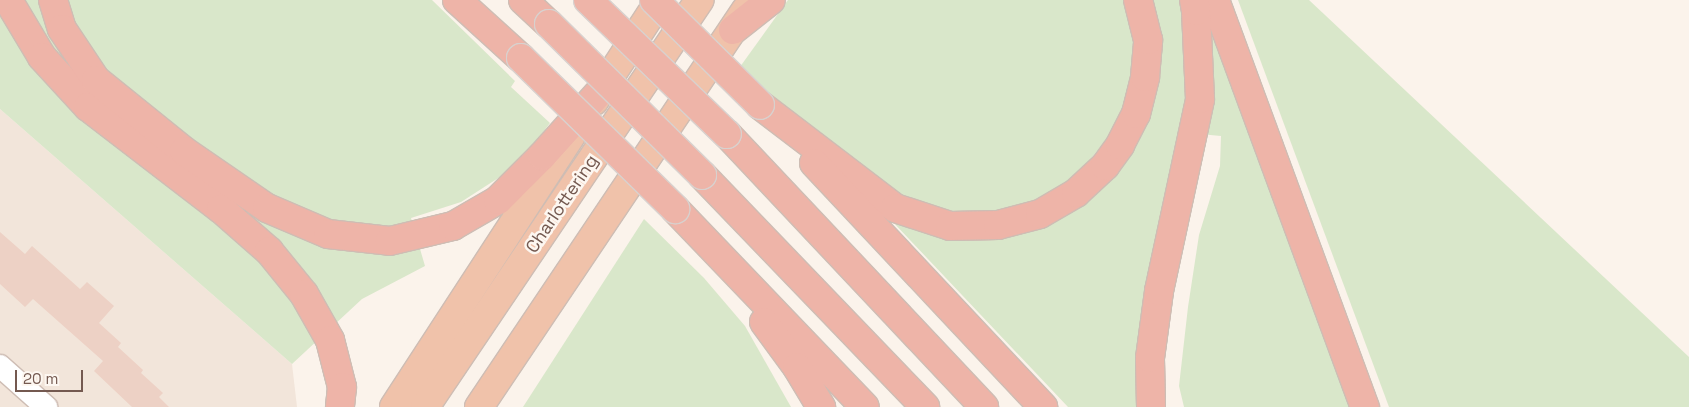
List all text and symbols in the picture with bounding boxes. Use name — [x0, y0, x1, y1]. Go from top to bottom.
street label: Charlottering — [521, 151, 603, 257]
scale bar — [18, 360, 85, 392]
text: 20 m — [23, 369, 58, 388]

